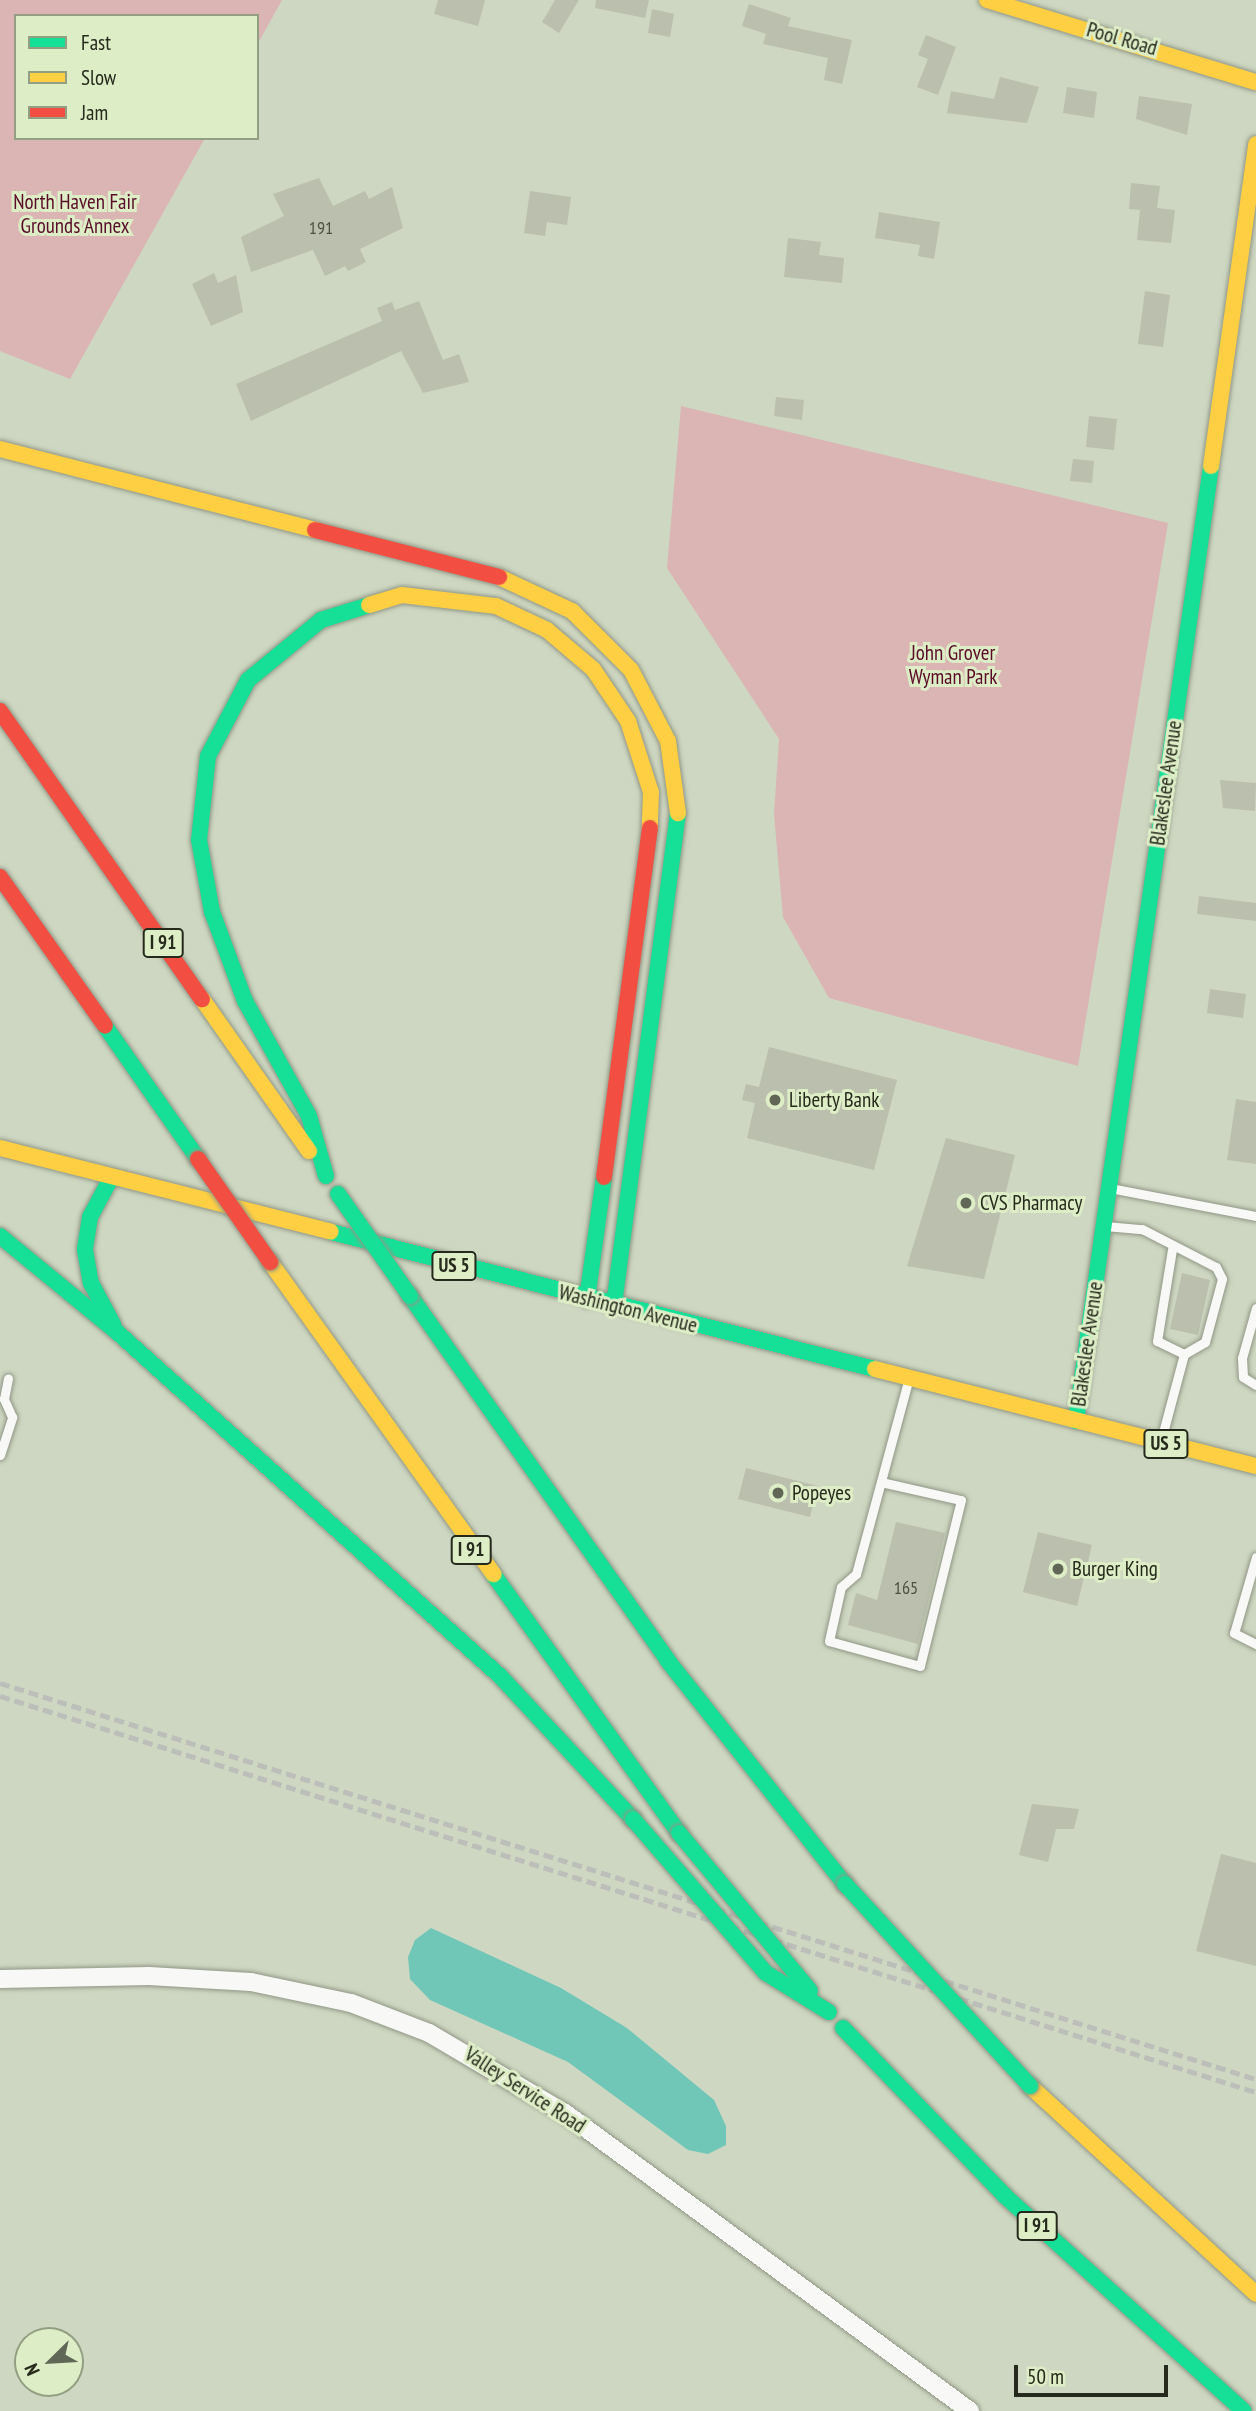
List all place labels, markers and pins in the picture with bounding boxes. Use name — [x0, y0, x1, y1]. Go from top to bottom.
place label: Liberty Bank — [789, 1087, 880, 1113]
marker: Liberty Bank — [767, 1092, 783, 1108]
place label: CVS Pharmacy — [980, 1190, 1082, 1216]
marker: CVS Pharmacy — [958, 1195, 974, 1211]
place label: Popeyes — [792, 1480, 851, 1506]
marker: Popeyes — [770, 1485, 786, 1501]
place label: Burger King — [1072, 1556, 1158, 1582]
marker: Burger King — [1050, 1561, 1066, 1577]

